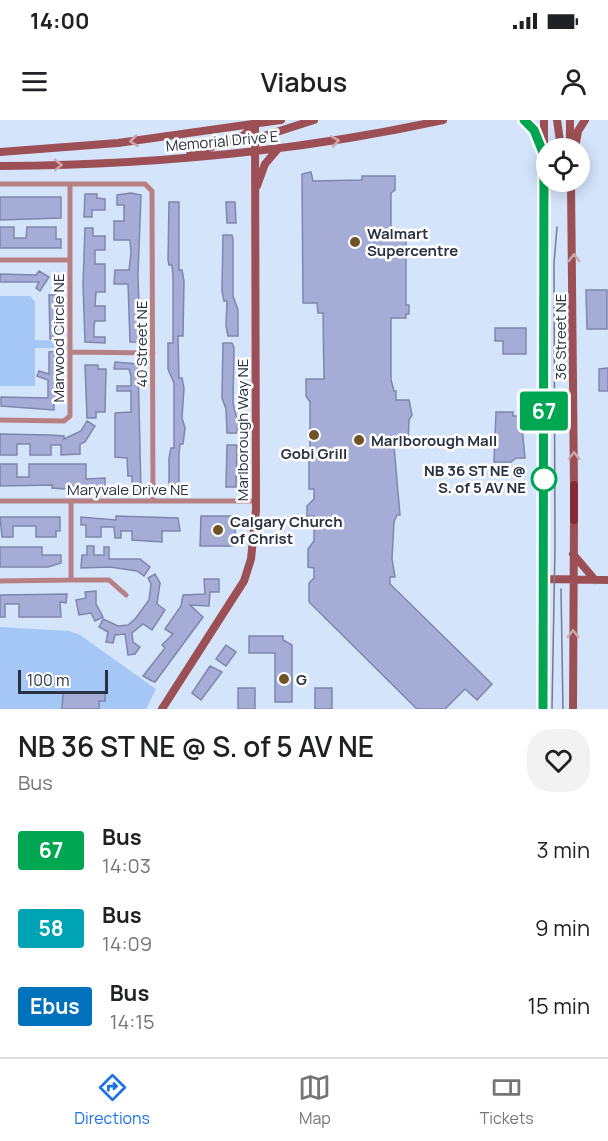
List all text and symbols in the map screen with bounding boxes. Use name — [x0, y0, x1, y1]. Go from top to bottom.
text: 14:00 — [30, 6, 90, 36]
text: Viabus — [261, 63, 347, 100]
icon: menu — [18, 65, 51, 98]
icon: person — [557, 65, 590, 98]
street label: Memorial Drive E — [165, 126, 279, 156]
one-way arrow — [130, 134, 139, 147]
one-way arrow — [331, 135, 340, 147]
map controls — [536, 138, 590, 192]
button: locate — [536, 138, 590, 192]
one-way arrow — [54, 159, 63, 172]
place label: Walmart Supercentre — [367, 223, 458, 261]
marker: Walmart Supercentre — [348, 235, 362, 249]
one-way arrow — [567, 253, 580, 262]
street label: Marwood Circle NE — [48, 274, 69, 402]
street label: 36 Street NE — [550, 294, 571, 380]
street label: 40 Street NE — [131, 301, 152, 387]
street label: Marlborough Way NE — [232, 359, 253, 501]
line badge: 67 — [517, 392, 571, 430]
text: 67 — [532, 397, 556, 425]
marker: Gobi Grill — [307, 428, 321, 442]
place label: Marlborough Mall — [371, 430, 497, 451]
marker: Marlborough Mall — [352, 433, 366, 447]
place label: Gobi Grill — [281, 443, 347, 464]
one-way arrow — [568, 452, 580, 461]
place label: NB 36 ST NE @ S. of 5 AV NE — [424, 460, 526, 498]
marker: NB 36 ST NE @ S. of 5 AV NE — [531, 466, 557, 492]
street label: Maryvale Drive NE — [67, 479, 189, 500]
place label: Calgary Church of Christ — [230, 511, 343, 549]
marker: Calgary Church of Christ — [211, 523, 225, 537]
one-way arrow — [567, 629, 579, 638]
scale bar — [18, 667, 108, 694]
text: 100 m — [27, 669, 70, 691]
place label: G — [296, 669, 307, 690]
marker: G — [277, 672, 291, 686]
text: NB 36 ST NE @ S. of 5 AV NE — [18, 727, 374, 765]
button: heart — [527, 729, 590, 792]
text: Bus — [18, 769, 53, 796]
text: Bus — [102, 822, 142, 852]
text: 3 min — [537, 835, 590, 865]
text: 67 — [39, 836, 63, 864]
text: 14:03 — [102, 852, 151, 879]
text: Bus — [102, 900, 142, 930]
text: 9 min — [535, 913, 590, 943]
text: 58 — [38, 914, 64, 942]
text: 14:09 — [102, 930, 152, 957]
text: Bus — [110, 978, 149, 1008]
text: 15 min — [527, 991, 590, 1021]
text: Ebus — [30, 992, 80, 1020]
text: 14:15 — [110, 1008, 155, 1035]
tab: Directions — [74, 1071, 150, 1129]
tab: Map — [298, 1071, 331, 1129]
tab: Tickets — [480, 1071, 534, 1129]

